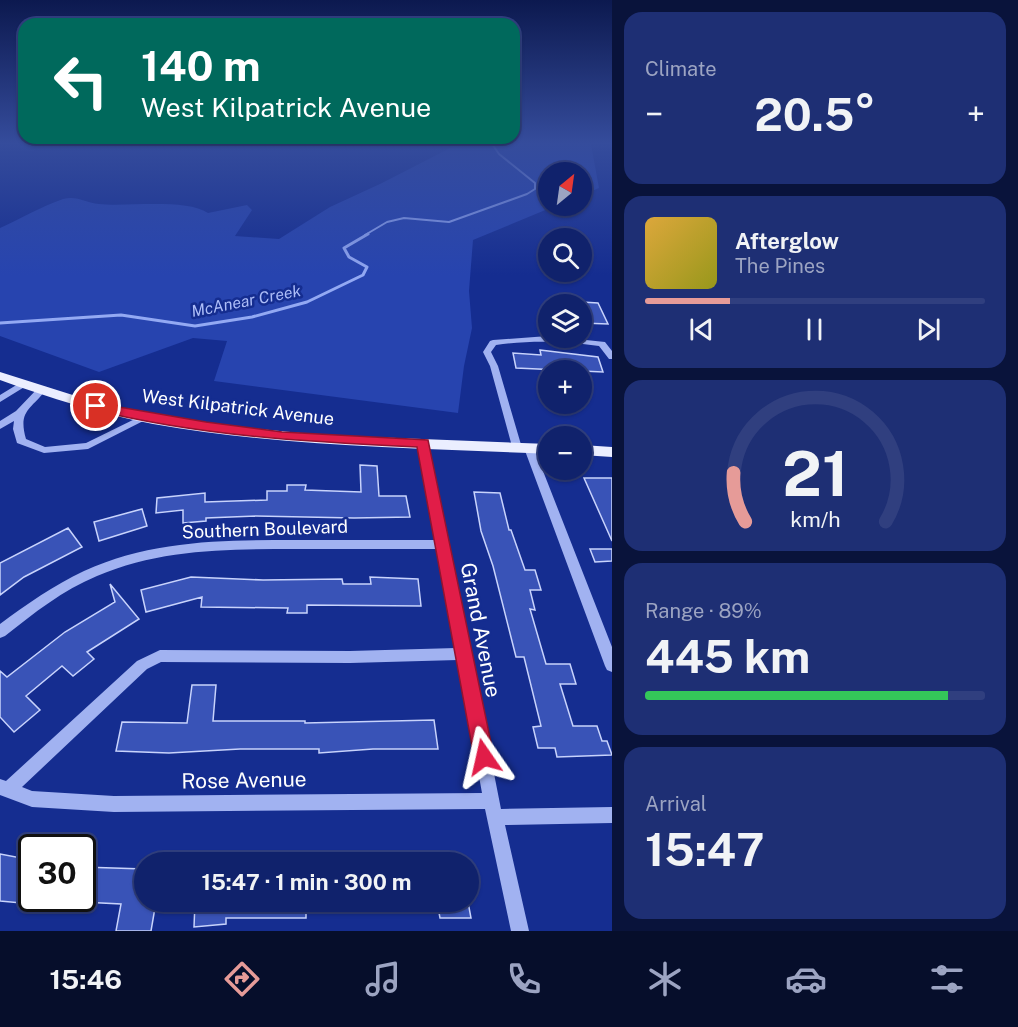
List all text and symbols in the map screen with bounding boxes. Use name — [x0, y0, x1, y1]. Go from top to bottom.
text: 140 m — [141, 41, 261, 90]
icon: left — [42, 42, 120, 120]
text: Climate — [645, 57, 717, 81]
text: 20.5° — [754, 88, 876, 141]
text: West Kilpatrick Avenue — [141, 91, 431, 123]
text: − — [645, 95, 663, 133]
text: + — [967, 95, 985, 133]
north arrow — [538, 162, 592, 216]
map controls — [538, 162, 592, 480]
button: search — [538, 228, 592, 282]
text: Afterglow — [735, 228, 839, 254]
text: The Pines — [735, 254, 825, 278]
water label: McAnear Creek — [190, 281, 303, 321]
button: layers — [538, 294, 592, 348]
icon: previous — [685, 313, 718, 346]
icon: pause — [798, 313, 831, 346]
icon: next — [912, 313, 945, 346]
button: + — [538, 360, 592, 414]
pin — [70, 380, 121, 431]
street label: West Kilpatrick Avenue — [141, 385, 335, 429]
icon: arrive — [79, 389, 112, 422]
button: − — [538, 426, 592, 480]
text: 21 — [782, 438, 848, 511]
text: km/h — [790, 508, 840, 533]
street label: Southern Boulevard — [182, 516, 348, 542]
street label: Grand Avenue — [456, 561, 506, 699]
text: Range · 89% — [645, 599, 762, 623]
text: 445 km — [645, 630, 810, 683]
position arrow — [452, 725, 516, 789]
street label: Rose Avenue — [181, 766, 307, 794]
text: Arrival — [645, 792, 707, 816]
text: 15:47 — [645, 823, 764, 876]
speed limit sign: 30 — [18, 834, 96, 912]
text: 15:47 · 1 min · 300 m — [201, 869, 412, 895]
icon: directions — [221, 958, 263, 1000]
icon: music — [362, 958, 404, 1000]
icon: phone — [503, 958, 545, 1000]
icon: climate — [644, 958, 686, 1000]
icon: car — [785, 958, 827, 1000]
icon: filters — [926, 958, 968, 1000]
text: 15:46 — [50, 963, 122, 995]

